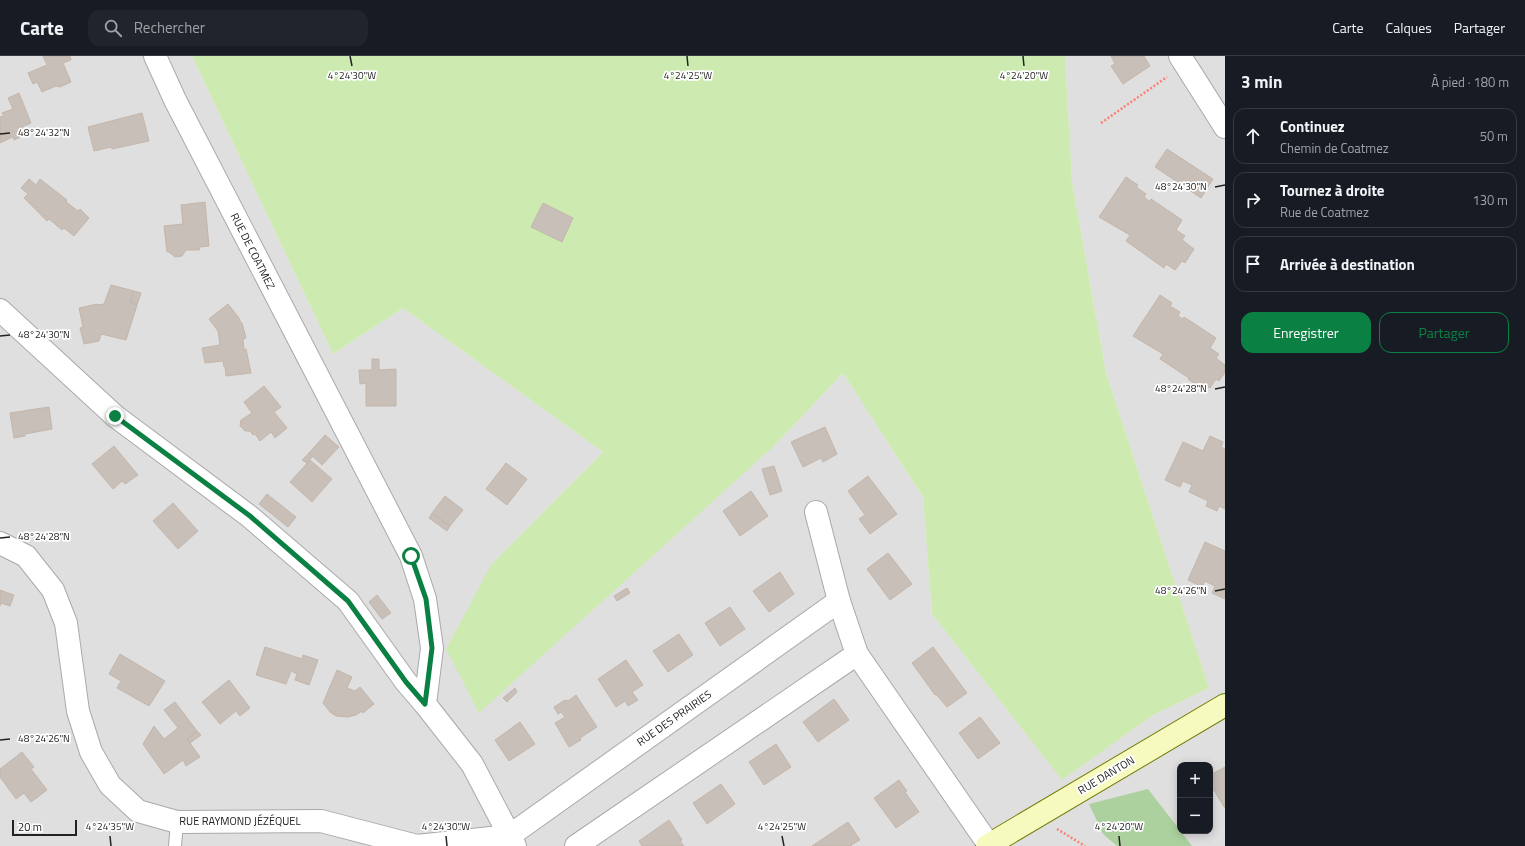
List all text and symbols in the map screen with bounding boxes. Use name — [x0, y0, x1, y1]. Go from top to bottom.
search box — [88, 10, 368, 46]
text: Carte — [20, 13, 64, 42]
text: Rechercher — [134, 16, 205, 39]
icon: search — [102, 17, 124, 39]
text: Carte — [1332, 17, 1364, 38]
text: Calques — [1386, 17, 1432, 38]
text: Partager — [1454, 17, 1505, 38]
text: 4°24'30"W — [328, 68, 376, 83]
text: 4°24'25"W — [664, 68, 712, 83]
text: 4°24'20"W — [1000, 68, 1048, 83]
text: 3 min — [1241, 69, 1282, 95]
text: À pied · 180 m — [1431, 72, 1509, 92]
text: Continuez — [1280, 115, 1345, 138]
text: 48°24'32"N — [18, 125, 70, 140]
icon: ahead — [1242, 125, 1264, 147]
text: 50 m — [1480, 126, 1508, 146]
text: Chemin de Coatmez — [1280, 138, 1389, 158]
text: 48°24'30"N — [1155, 179, 1207, 194]
text: Tournez à droite — [1280, 179, 1385, 202]
icon: right — [1242, 189, 1264, 211]
text: 130 m — [1472, 190, 1508, 210]
text: Rue de Coatmez — [1280, 202, 1369, 222]
street label: RUE DE COATMEZ — [227, 210, 279, 292]
icon: arrive — [1242, 253, 1264, 275]
text: Arrivée à destination — [1280, 253, 1415, 276]
button: Enregistrer — [1241, 312, 1371, 353]
button: Partager — [1379, 312, 1509, 353]
text: 48°24'30"N — [18, 327, 70, 342]
text: 48°24'28"N — [1155, 381, 1207, 396]
route end — [106, 407, 124, 425]
text: 48°24'28"N — [18, 529, 70, 544]
route start — [402, 547, 420, 565]
text: 48°24'26"N — [1155, 583, 1207, 598]
street label: RUE DES PRAIRIES — [633, 686, 715, 750]
text: 48°24'26"N — [18, 731, 70, 746]
street label: RUE DANTON — [1075, 752, 1137, 798]
map controls — [1177, 762, 1213, 834]
button: + — [1177, 762, 1213, 798]
button: − — [1177, 798, 1213, 834]
street label: RUE RAYMOND JÉZÉQUEL — [179, 813, 301, 829]
scale bar — [12, 818, 77, 837]
text: 20 m — [18, 819, 42, 835]
text: 4°24'35"W — [86, 819, 134, 834]
text: 4°24'30"W — [422, 819, 470, 834]
text: 4°24'25"W — [758, 819, 806, 834]
text: 4°24'20"W — [1095, 819, 1143, 834]

